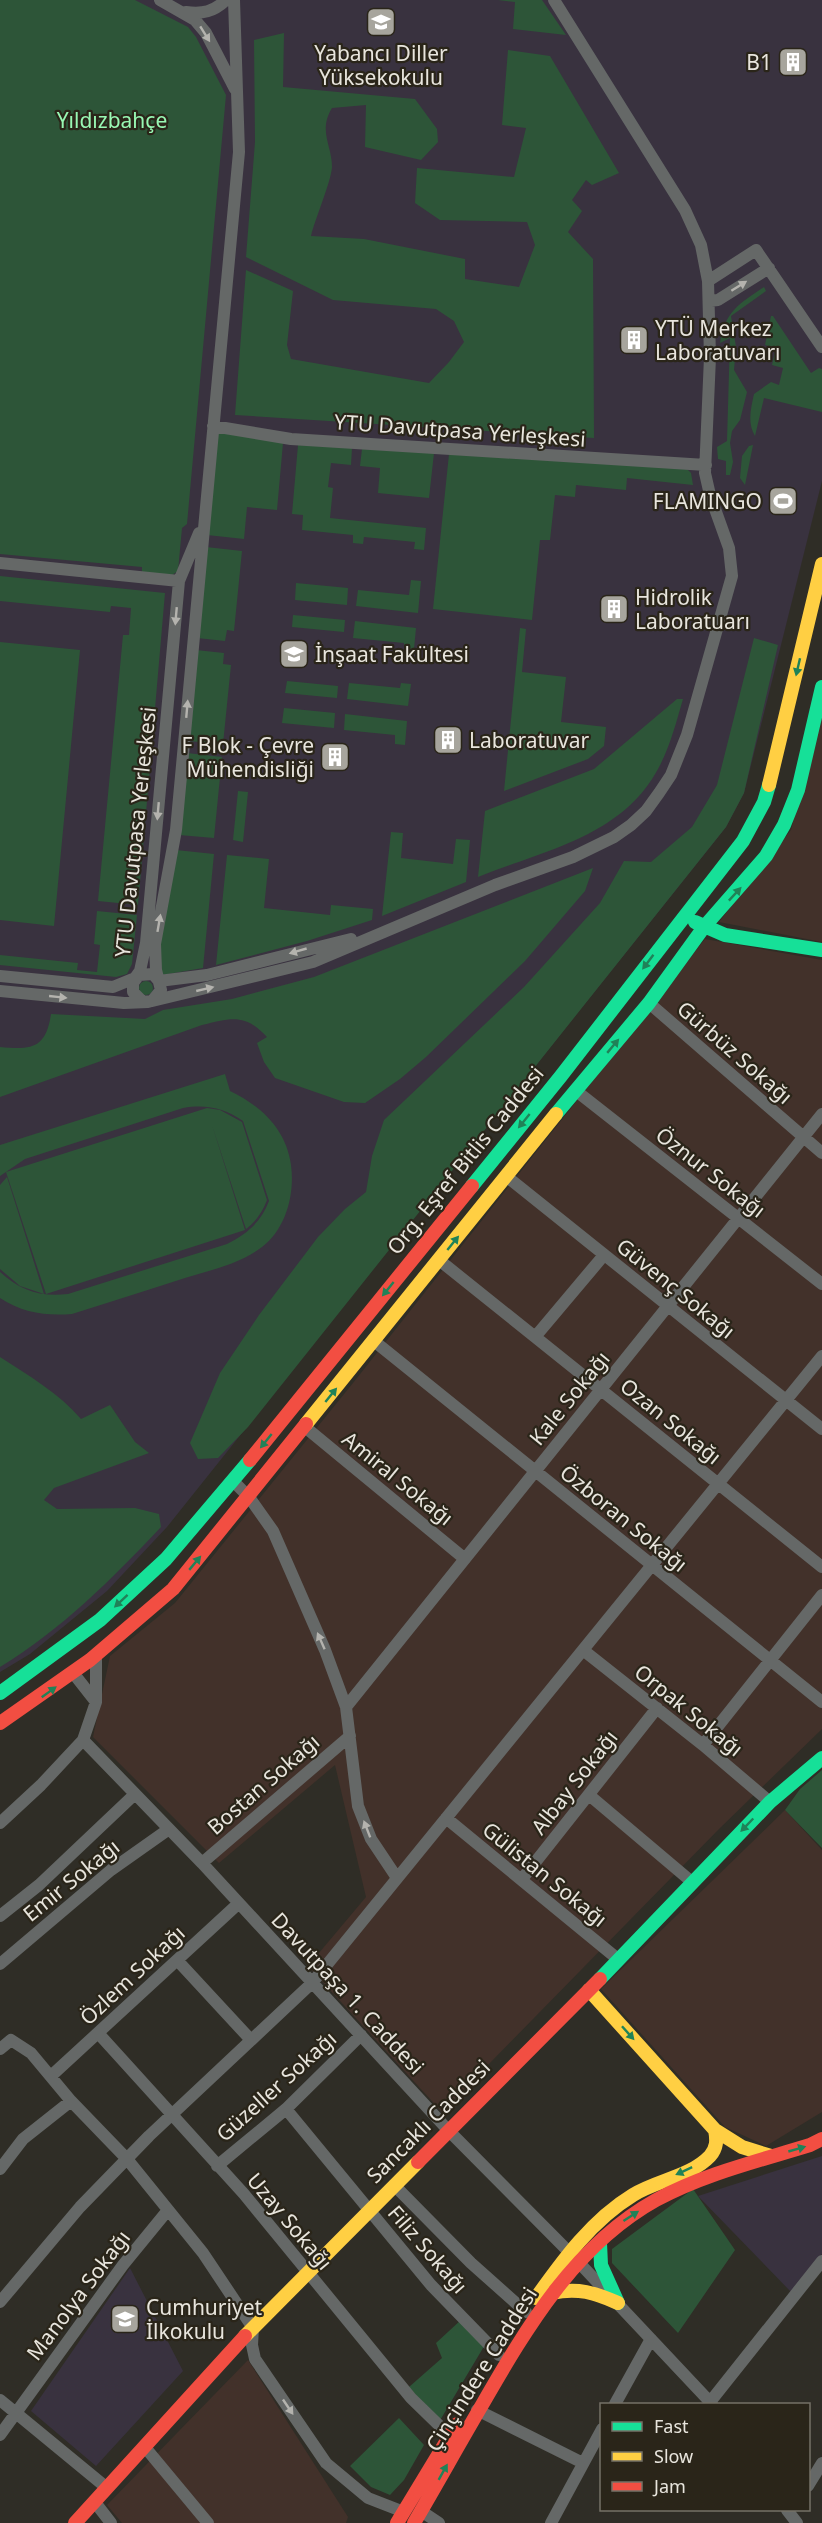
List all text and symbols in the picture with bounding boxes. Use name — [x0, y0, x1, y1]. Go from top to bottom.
school or university icon: Yabancı Diller Yüksekokulu — [365, 6, 397, 38]
one-way arrow — [200, 26, 211, 42]
place label: Yabancı Diller Yüksekokulu — [314, 39, 448, 91]
building icon: B1 — [777, 46, 809, 78]
place label: B1 — [746, 48, 772, 76]
park label: Yıldızbahçe — [57, 106, 167, 134]
one-way arrow — [731, 281, 748, 292]
place label: YTÜ Merkez Laboratuvarı — [655, 314, 781, 366]
building icon: YTÜ Merkez Laboratuvarı — [618, 324, 650, 356]
street label: YTU Davutpasa Yerleşkesi — [333, 407, 587, 453]
sports icon: FLAMINGO — [767, 485, 799, 517]
place label: FLAMINGO — [653, 487, 762, 515]
place label: Hidrolik Laboratuarı — [635, 583, 750, 635]
building icon: Hidrolik Laboratuarı — [598, 593, 630, 625]
one-way arrow — [171, 607, 181, 626]
school or university icon: İnşaat Fakültesi — [278, 638, 310, 670]
place label: İnşaat Fakültesi — [315, 640, 469, 668]
one-way arrow — [792, 658, 802, 676]
one-way arrow — [182, 700, 192, 719]
street label: YTU Davutpasa Yerleşkesi — [108, 705, 162, 959]
building icon: Laboratuvar — [432, 724, 464, 756]
place label: Laboratuvar — [469, 726, 589, 754]
place label: F Blok - Çevre Mühendisliği — [182, 731, 314, 783]
building icon: F Blok - Çevre Mühendisliği — [319, 741, 351, 773]
one-way arrow — [153, 801, 163, 820]
one-way arrow — [727, 887, 741, 901]
one-way arrow — [155, 914, 164, 933]
one-way arrow — [289, 947, 307, 956]
one-way arrow — [642, 953, 654, 969]
one-way arrow — [196, 984, 215, 993]
one-way arrow — [49, 992, 68, 1002]
street label: Gürbüz Sokağı — [672, 994, 798, 1110]
one-way arrow — [606, 1039, 619, 1054]
street label: Org. Eşref Bitlis Caddesi — [380, 1060, 550, 1260]
one-way arrow — [518, 1114, 530, 1129]
street label: Öznur Sokağı — [650, 1120, 772, 1224]
street label: Güvenç Sokağı — [611, 1232, 741, 1344]
one-way arrow — [446, 1235, 459, 1251]
one-way arrow — [382, 1282, 395, 1297]
street label: Kale Sokağı — [523, 1345, 615, 1451]
street label: Ozan Sokağı — [615, 1372, 727, 1470]
one-way arrow — [324, 1387, 337, 1403]
street label: Amiral Sokağı — [337, 1425, 459, 1531]
one-way arrow — [259, 1433, 272, 1449]
street label: Özboran Sokağı — [555, 1458, 693, 1578]
one-way arrow — [188, 1556, 201, 1571]
one-way arrow — [113, 1594, 128, 1608]
one-way arrow — [316, 1631, 326, 1649]
street label: Orpak Sokağı — [629, 1658, 749, 1762]
one-way arrow — [42, 1686, 57, 1698]
street label: Albay Sokağı — [524, 1724, 624, 1840]
street label: Bostan Sokağı — [201, 1728, 325, 1840]
street label: Gülistan Sokağı — [477, 1815, 613, 1933]
one-way arrow — [740, 1818, 754, 1833]
one-way arrow — [361, 1819, 371, 1837]
street label: Emir Sokağı — [17, 1832, 125, 1928]
street label: Davutpaşa 1. Caddesi — [266, 1906, 430, 2080]
street label: Özlem Sokağı — [73, 1919, 191, 2031]
street label: Güzeller Sokağı — [210, 2025, 342, 2147]
one-way arrow — [621, 2026, 635, 2041]
street label: Sancaklı Caddesi — [360, 2053, 496, 2189]
one-way arrow — [789, 2144, 807, 2153]
street label: Uzay Sokağı — [241, 2167, 339, 2275]
one-way arrow — [675, 2167, 692, 2176]
street label: Filiz Sokağı — [382, 2199, 474, 2299]
one-way arrow — [623, 2211, 639, 2222]
street label: Manolya Sokağı — [20, 2224, 136, 2366]
street label: Çinçindere Caddesi — [419, 2282, 543, 2456]
place label: Cumhuriyet İlkokulu — [146, 2293, 262, 2345]
school or university icon: Cumhuriyet İlkokulu — [109, 2303, 141, 2335]
one-way arrow — [282, 2399, 294, 2415]
legend — [600, 2403, 810, 2511]
text: Fast — [654, 2414, 689, 2438]
text: Slow — [654, 2444, 693, 2468]
one-way arrow — [437, 2464, 448, 2480]
text: Jam — [652, 2474, 686, 2498]

